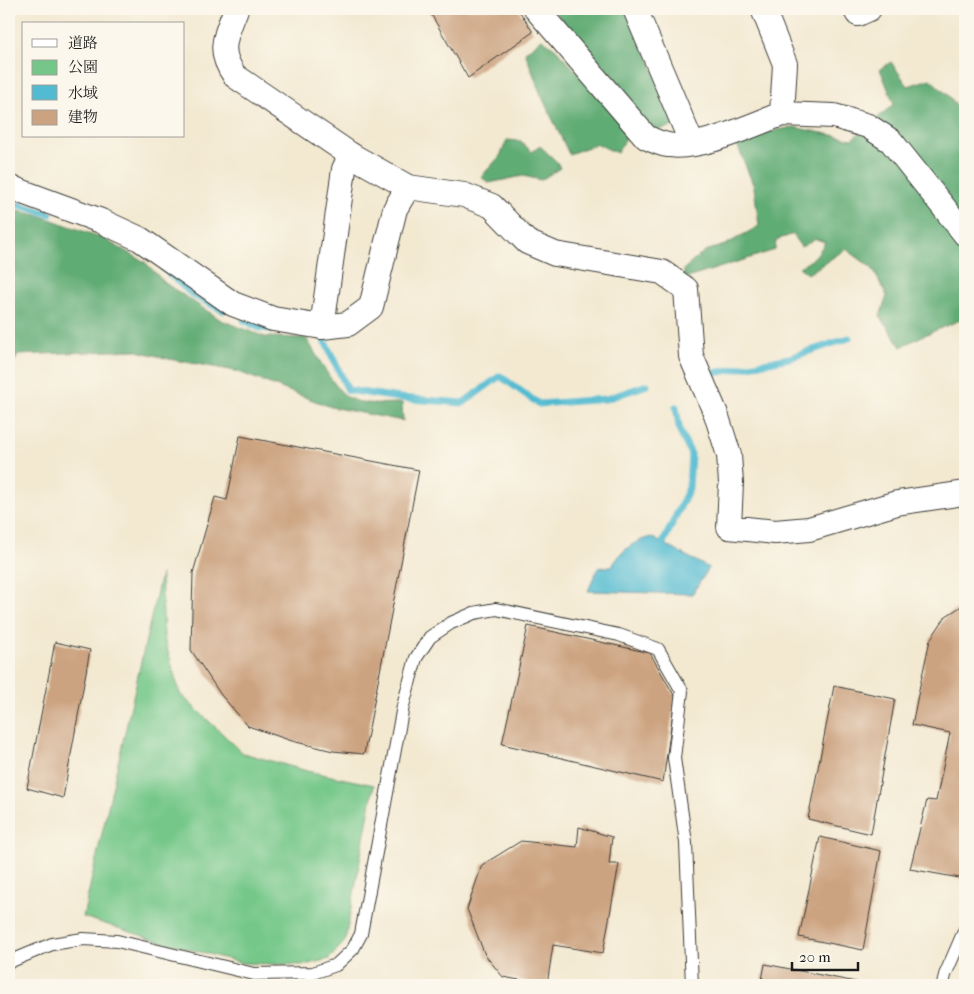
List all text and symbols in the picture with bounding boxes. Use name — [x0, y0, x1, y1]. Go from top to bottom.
legend — [22, 22, 185, 138]
text: 道路 — [68, 34, 98, 52]
text: 公園 — [68, 58, 98, 76]
text: 水域 — [68, 84, 98, 102]
text: 建物 — [68, 108, 98, 126]
scale bar — [792, 939, 858, 971]
text: 20 m — [799, 948, 831, 966]

